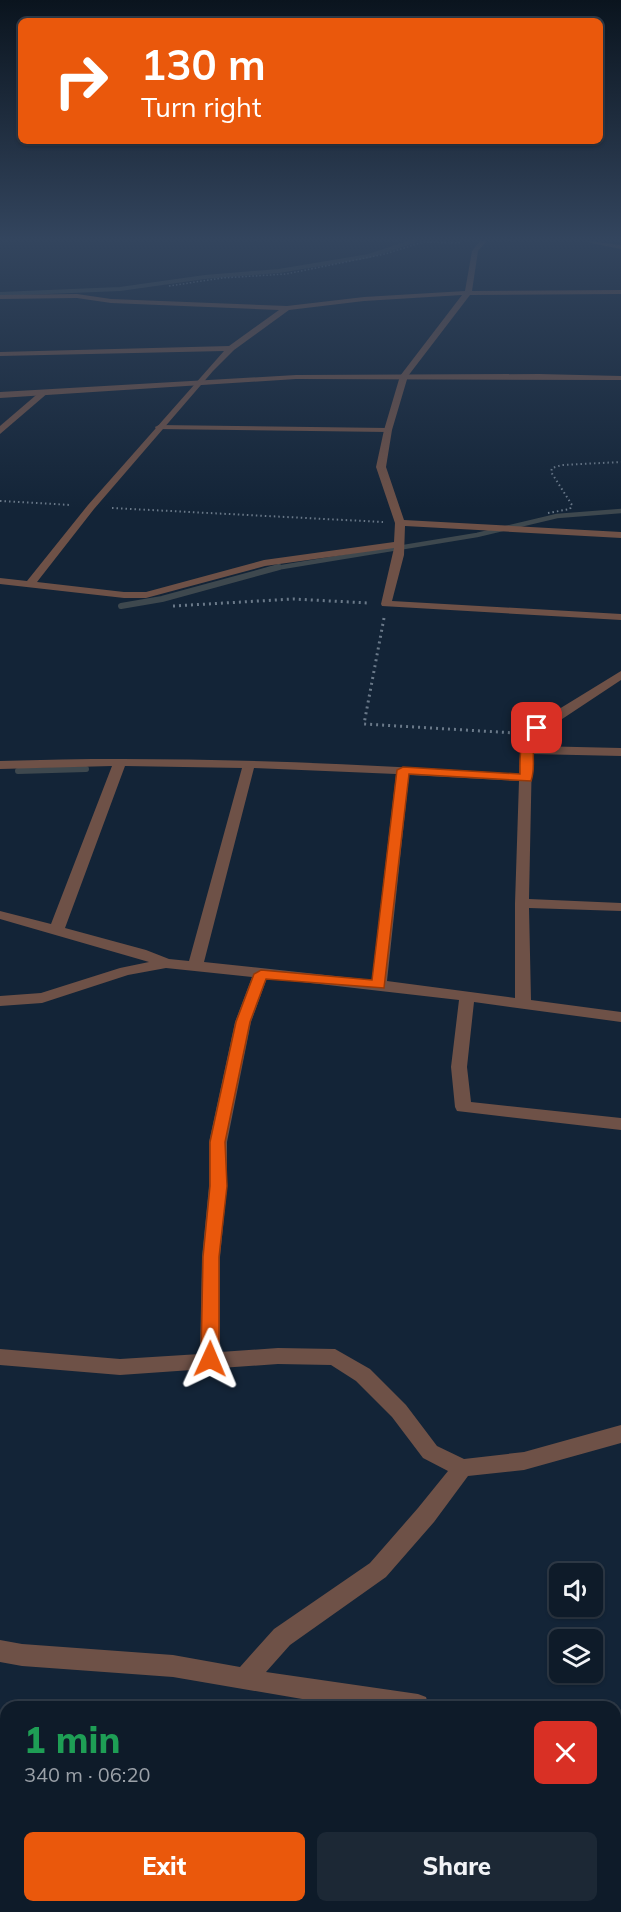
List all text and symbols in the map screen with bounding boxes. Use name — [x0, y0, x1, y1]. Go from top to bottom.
text: 130 m — [141, 38, 266, 91]
icon: right — [42, 42, 120, 120]
text: Turn right — [141, 90, 261, 124]
pin — [511, 702, 562, 753]
icon: arrive — [520, 711, 553, 744]
position arrow — [178, 1327, 242, 1391]
map controls — [549, 1563, 603, 1683]
button: sound — [549, 1563, 603, 1617]
button: layers — [549, 1629, 603, 1683]
text: 1 min — [24, 1717, 120, 1762]
button: close — [534, 1721, 597, 1784]
text: 340 m · 06:20 — [24, 1762, 150, 1787]
button: Exit — [24, 1832, 305, 1901]
button: Share — [317, 1832, 597, 1901]

